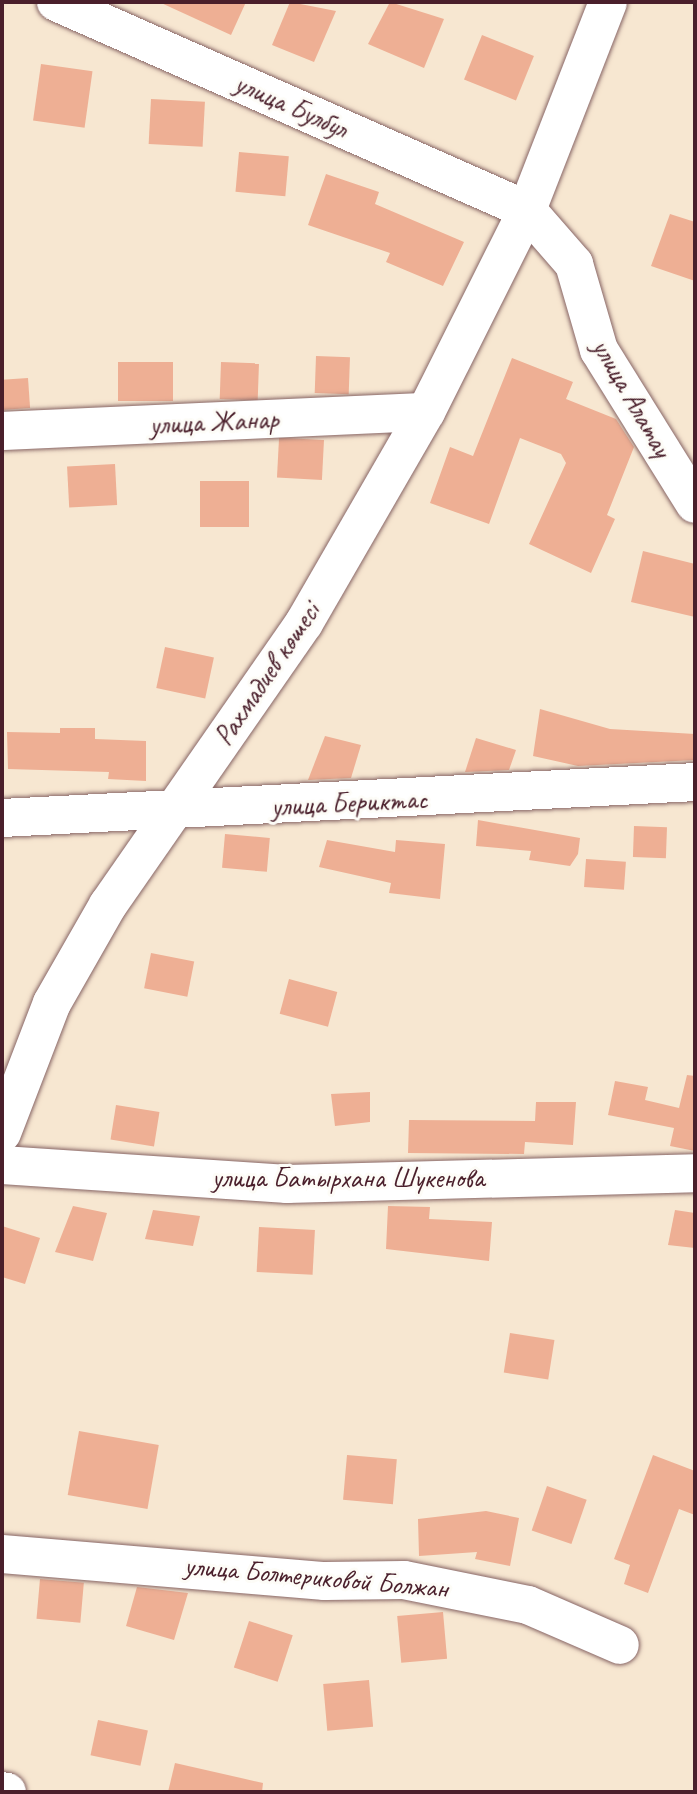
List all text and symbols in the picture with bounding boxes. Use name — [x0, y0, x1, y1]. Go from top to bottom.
street label: улица Булбул — [229, 66, 353, 146]
street label: улица Алатау — [584, 331, 680, 465]
street label: улица Жанар — [149, 402, 279, 442]
street label: Рахмадиев көшесі — [207, 596, 327, 752]
street label: улица Бериктас — [271, 782, 427, 824]
street label: улица Батырхана Шукенова — [212, 1161, 484, 1195]
street label: улица Болтериковой Болжан — [181, 1549, 451, 1605]

